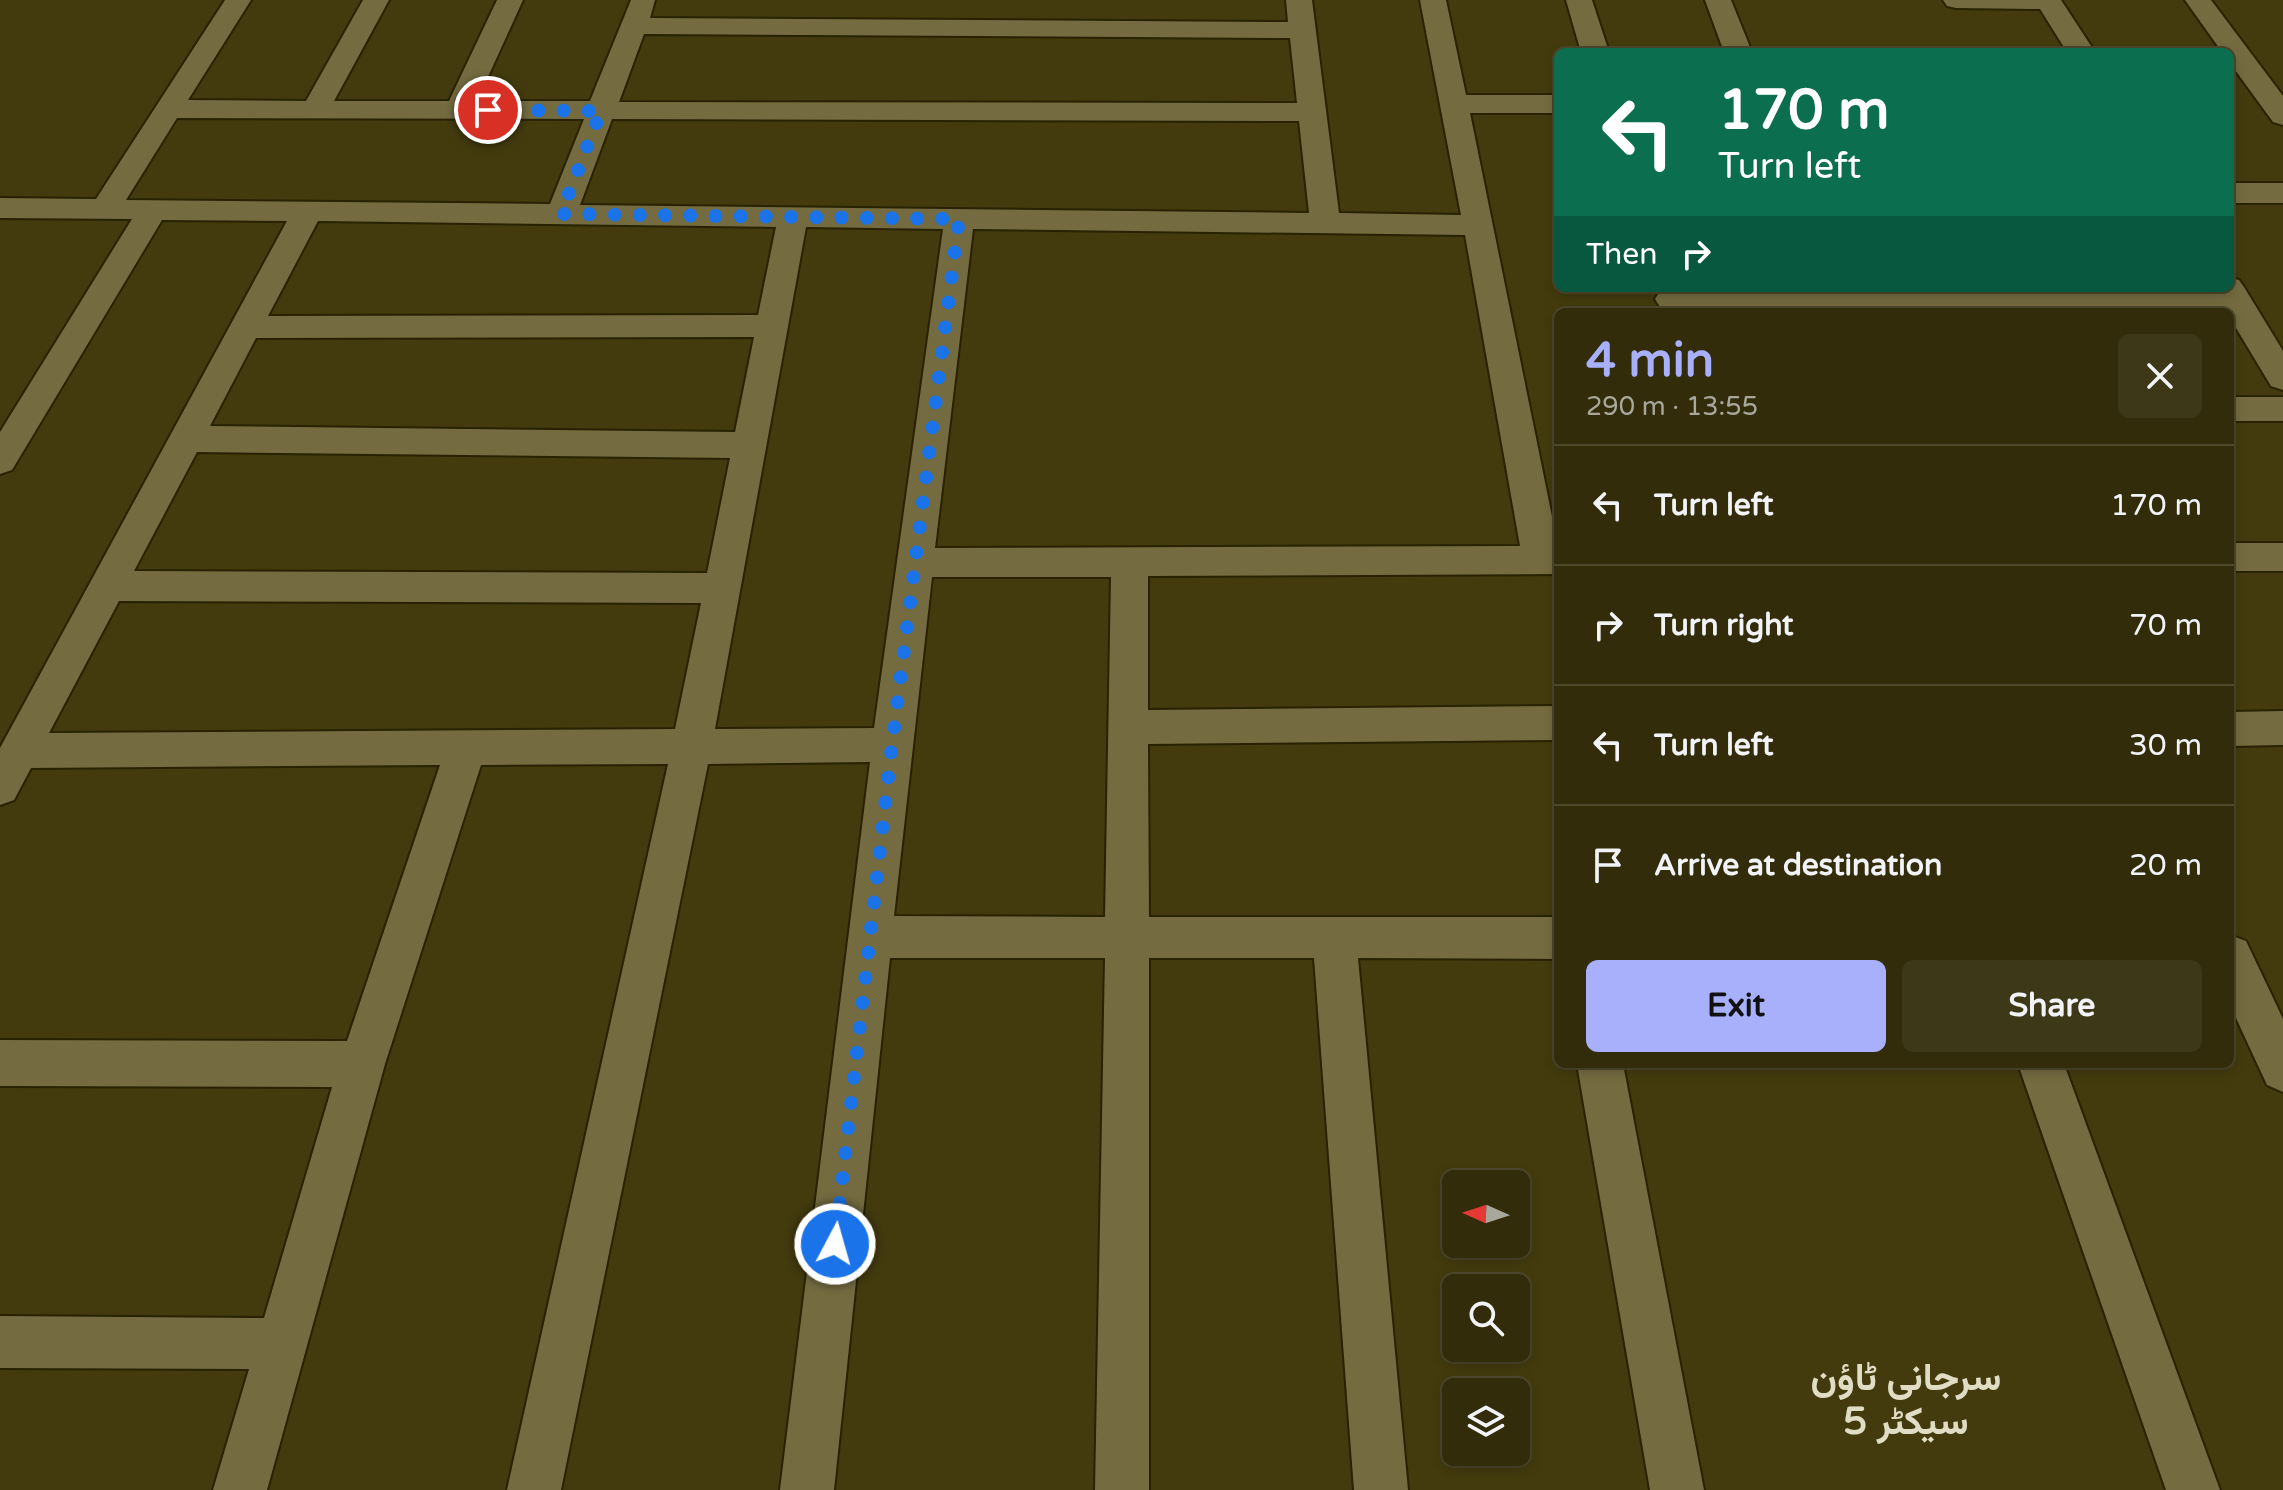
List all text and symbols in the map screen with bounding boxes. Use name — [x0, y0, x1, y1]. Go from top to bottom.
pin — [454, 76, 522, 144]
text: 170 m — [1718, 77, 1889, 144]
icon: left — [1586, 80, 1690, 184]
icon: arrive — [466, 88, 510, 132]
text: Turn left — [1718, 145, 1861, 188]
icon: right — [1674, 232, 1718, 276]
text: Then — [1586, 236, 1658, 273]
text: 4 min — [1586, 332, 1714, 390]
button: close — [2118, 334, 2202, 418]
text: 290 m · 13:55 — [1586, 391, 1758, 422]
icon: left — [1586, 483, 1630, 527]
text: Turn left — [1654, 487, 1773, 524]
text: 170 m — [2110, 487, 2202, 524]
icon: right — [1586, 603, 1630, 647]
text: Turn right — [1654, 607, 1794, 644]
text: 70 m — [2129, 607, 2202, 644]
icon: left — [1586, 723, 1630, 767]
text: Turn left — [1654, 727, 1773, 764]
text: 30 m — [2129, 727, 2202, 764]
icon: arrive — [1586, 843, 1630, 887]
text: Arrive at destination — [1654, 847, 1942, 884]
text: 20 m — [2129, 847, 2202, 884]
button: Exit — [1586, 960, 1886, 1052]
button: Share — [1902, 960, 2202, 1052]
north arrow — [1442, 1170, 1530, 1258]
map controls — [1442, 1170, 1530, 1466]
position arrow — [793, 1202, 877, 1286]
button: search — [1442, 1274, 1530, 1362]
district label: سرجانی ٹاؤن سیکٹر 5 — [1811, 1355, 2001, 1445]
button: layers — [1442, 1378, 1530, 1466]

